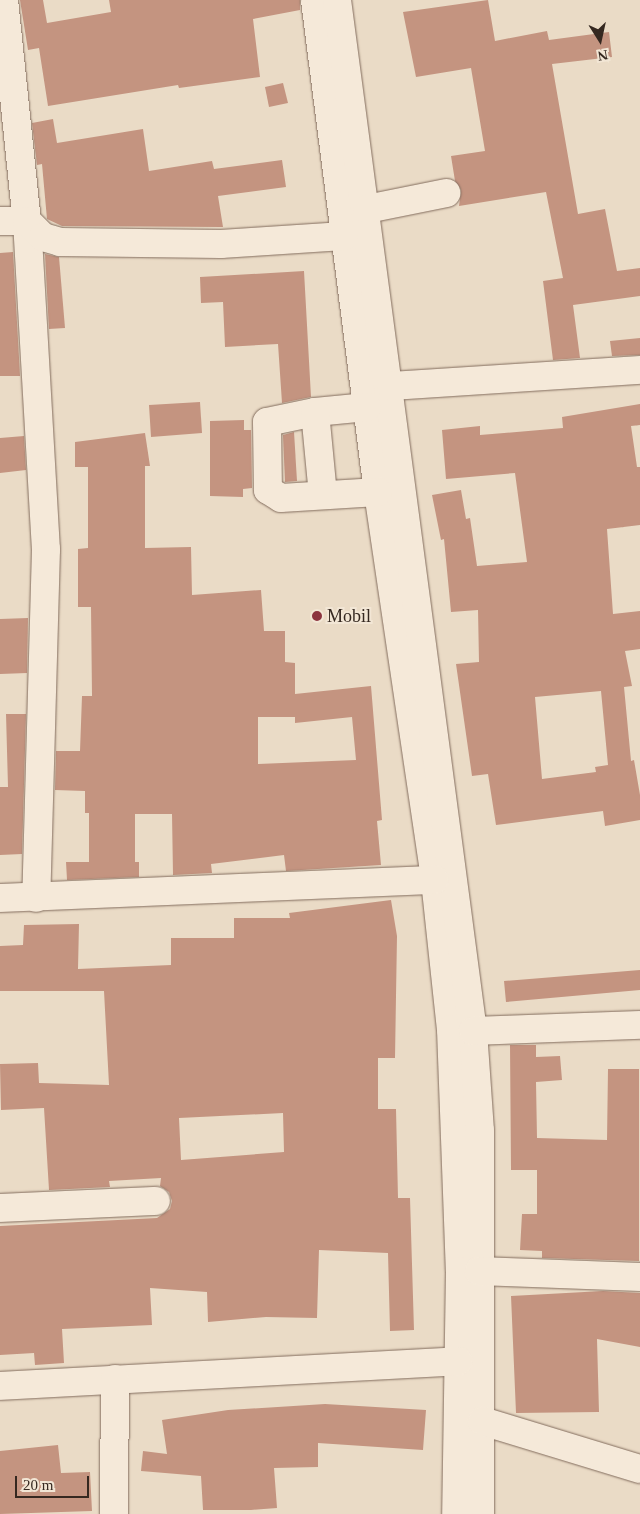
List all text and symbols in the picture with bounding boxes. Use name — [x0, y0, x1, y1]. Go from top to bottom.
north arrow — [575, 15, 625, 65]
text: N — [596, 47, 609, 64]
place label: Mobil — [327, 605, 371, 627]
marker: Mobil — [311, 610, 323, 622]
scale bar — [18, 1466, 91, 1498]
text: 20 m — [23, 1477, 53, 1493]

